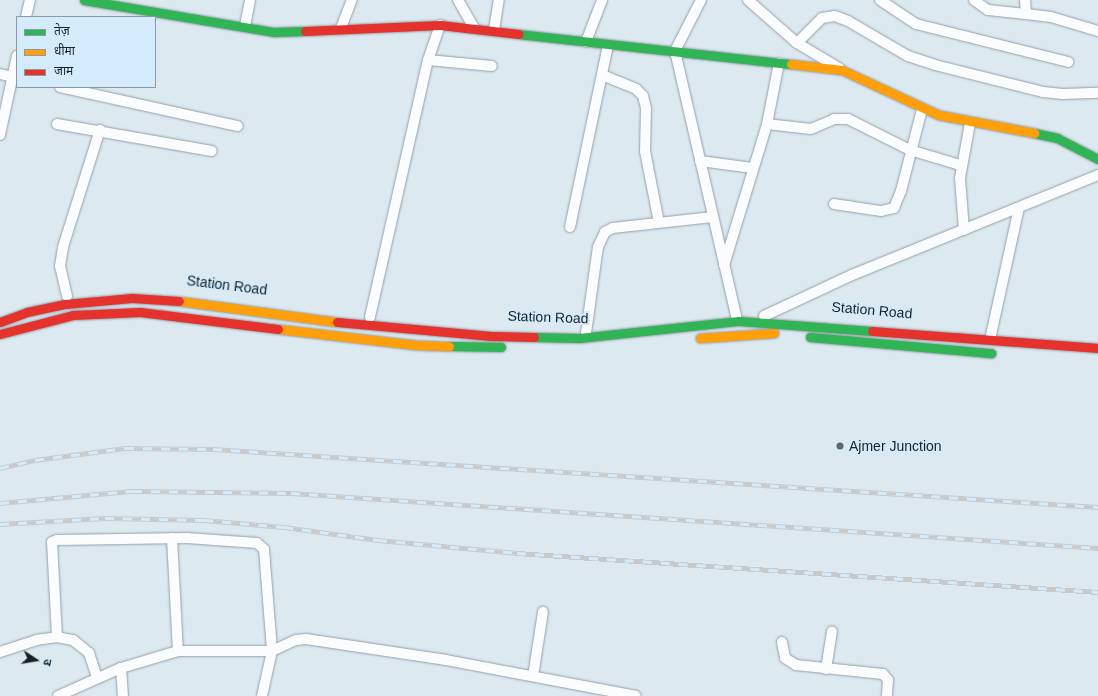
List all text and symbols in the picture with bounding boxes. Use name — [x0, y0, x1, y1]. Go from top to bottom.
legend — [16, 16, 156, 88]
text: तेज़ — [54, 24, 70, 38]
text: धीमा — [54, 44, 75, 58]
text: जाम — [54, 64, 73, 78]
street label: Station Road — [186, 272, 268, 298]
street label: Station Road — [831, 298, 913, 322]
street label: Station Road — [507, 307, 589, 327]
place label: Ajmer Junction — [849, 438, 942, 454]
marker: Ajmer Junction — [834, 440, 846, 452]
north arrow — [16, 640, 56, 680]
text: उ — [41, 658, 54, 667]

